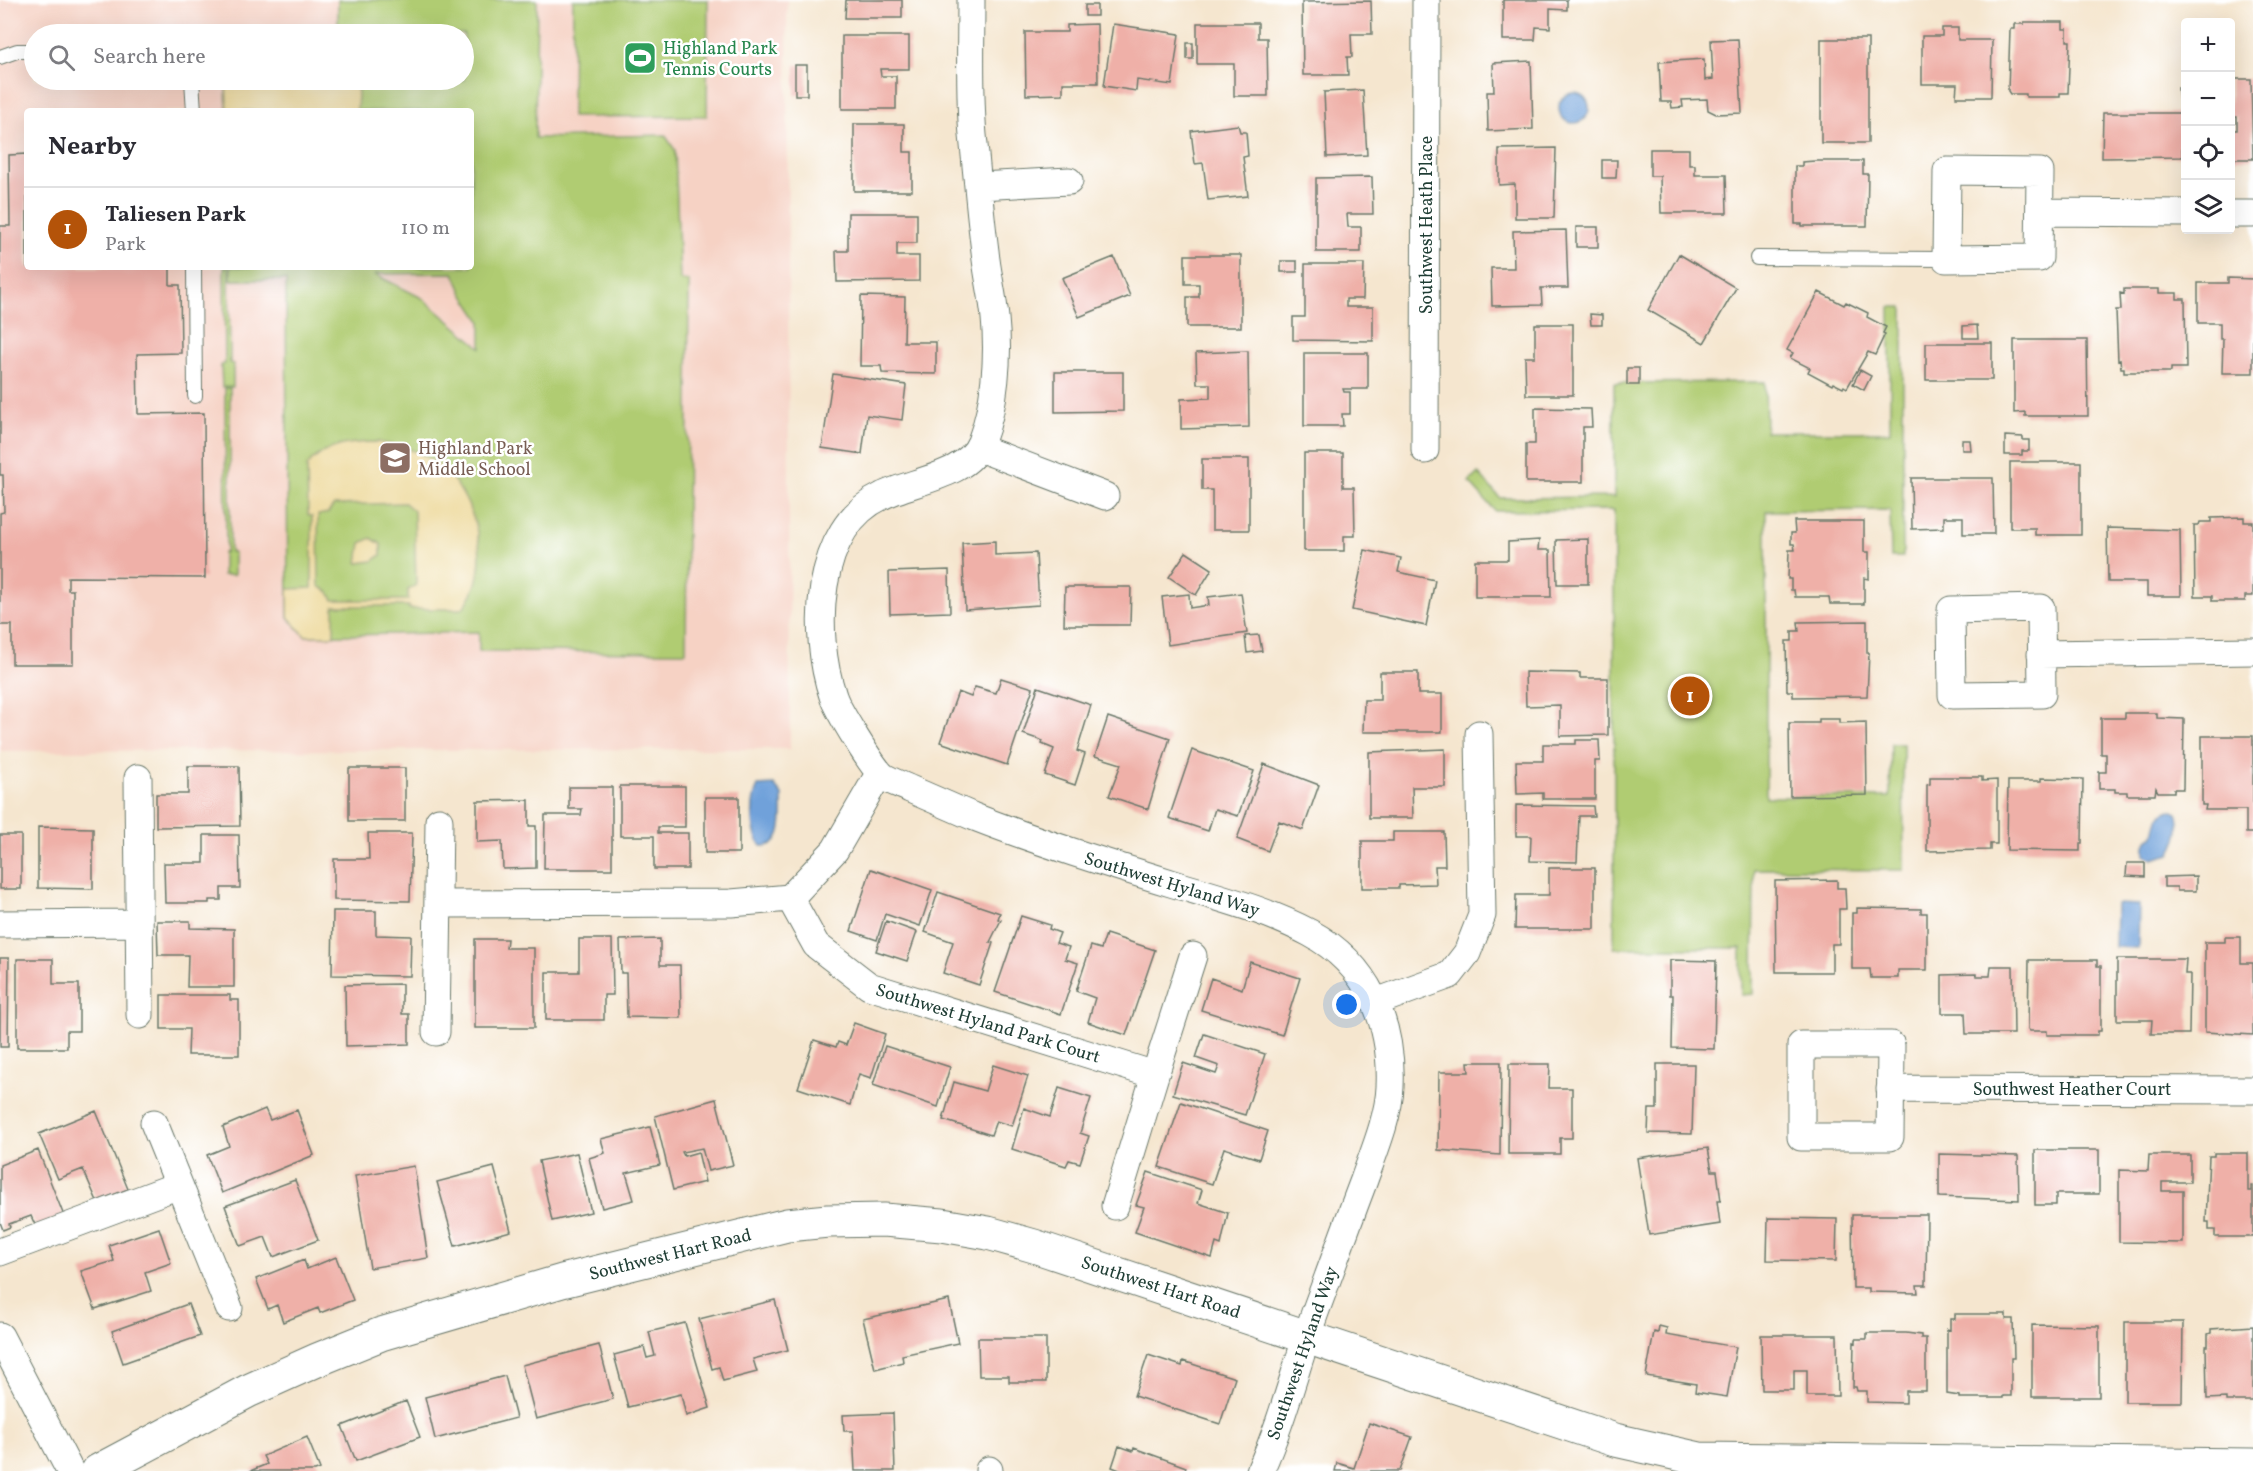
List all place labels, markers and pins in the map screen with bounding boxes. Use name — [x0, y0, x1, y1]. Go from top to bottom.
place label: Highland Park Tennis Courts — [663, 37, 778, 83]
sports icon: Highland Park Tennis Courts — [622, 40, 658, 76]
place label: Highland Park Middle School — [418, 437, 533, 483]
school or university icon: Highland Park Middle School — [377, 440, 413, 476]
pin: 1 — [1670, 674, 1710, 718]

